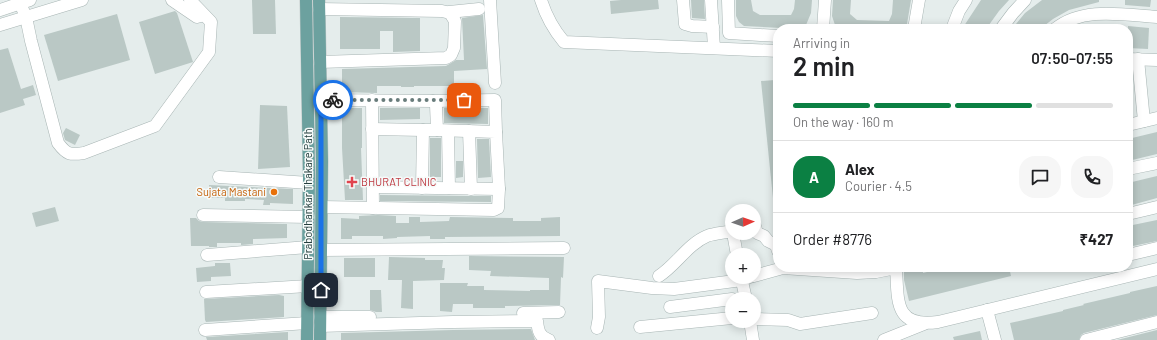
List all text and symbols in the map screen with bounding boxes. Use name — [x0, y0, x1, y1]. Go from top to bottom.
text: Arriving in — [793, 35, 850, 51]
text: 07:50–07:55 — [1031, 49, 1113, 67]
text: 2 min — [793, 50, 855, 81]
courier — [313, 80, 353, 120]
pin — [447, 83, 481, 117]
icon: bike — [322, 89, 344, 111]
icon: bag — [453, 89, 475, 111]
text: On the way · 160 m — [793, 114, 894, 130]
street label: Prabodhankar Thakare Path — [301, 128, 314, 260]
button: chat — [1019, 156, 1061, 198]
button: phone — [1071, 156, 1113, 198]
text: Alex — [845, 160, 875, 178]
text: A — [809, 168, 819, 186]
place label: BHURAT CLINIC — [361, 175, 437, 188]
marker: BHURAT CLINIC — [346, 176, 358, 188]
text: Courier · 4.5 — [845, 178, 912, 194]
place label: Sujata Mastani — [196, 185, 266, 198]
marker: Sujata Mastani — [269, 187, 279, 197]
north arrow — [725, 204, 761, 240]
map controls — [725, 204, 761, 328]
text: Order #8776 — [793, 230, 872, 248]
text: ₹427 — [1080, 230, 1113, 248]
button: + — [725, 248, 761, 284]
pin — [304, 273, 338, 307]
icon: home — [310, 279, 332, 301]
button: − — [725, 292, 761, 328]

